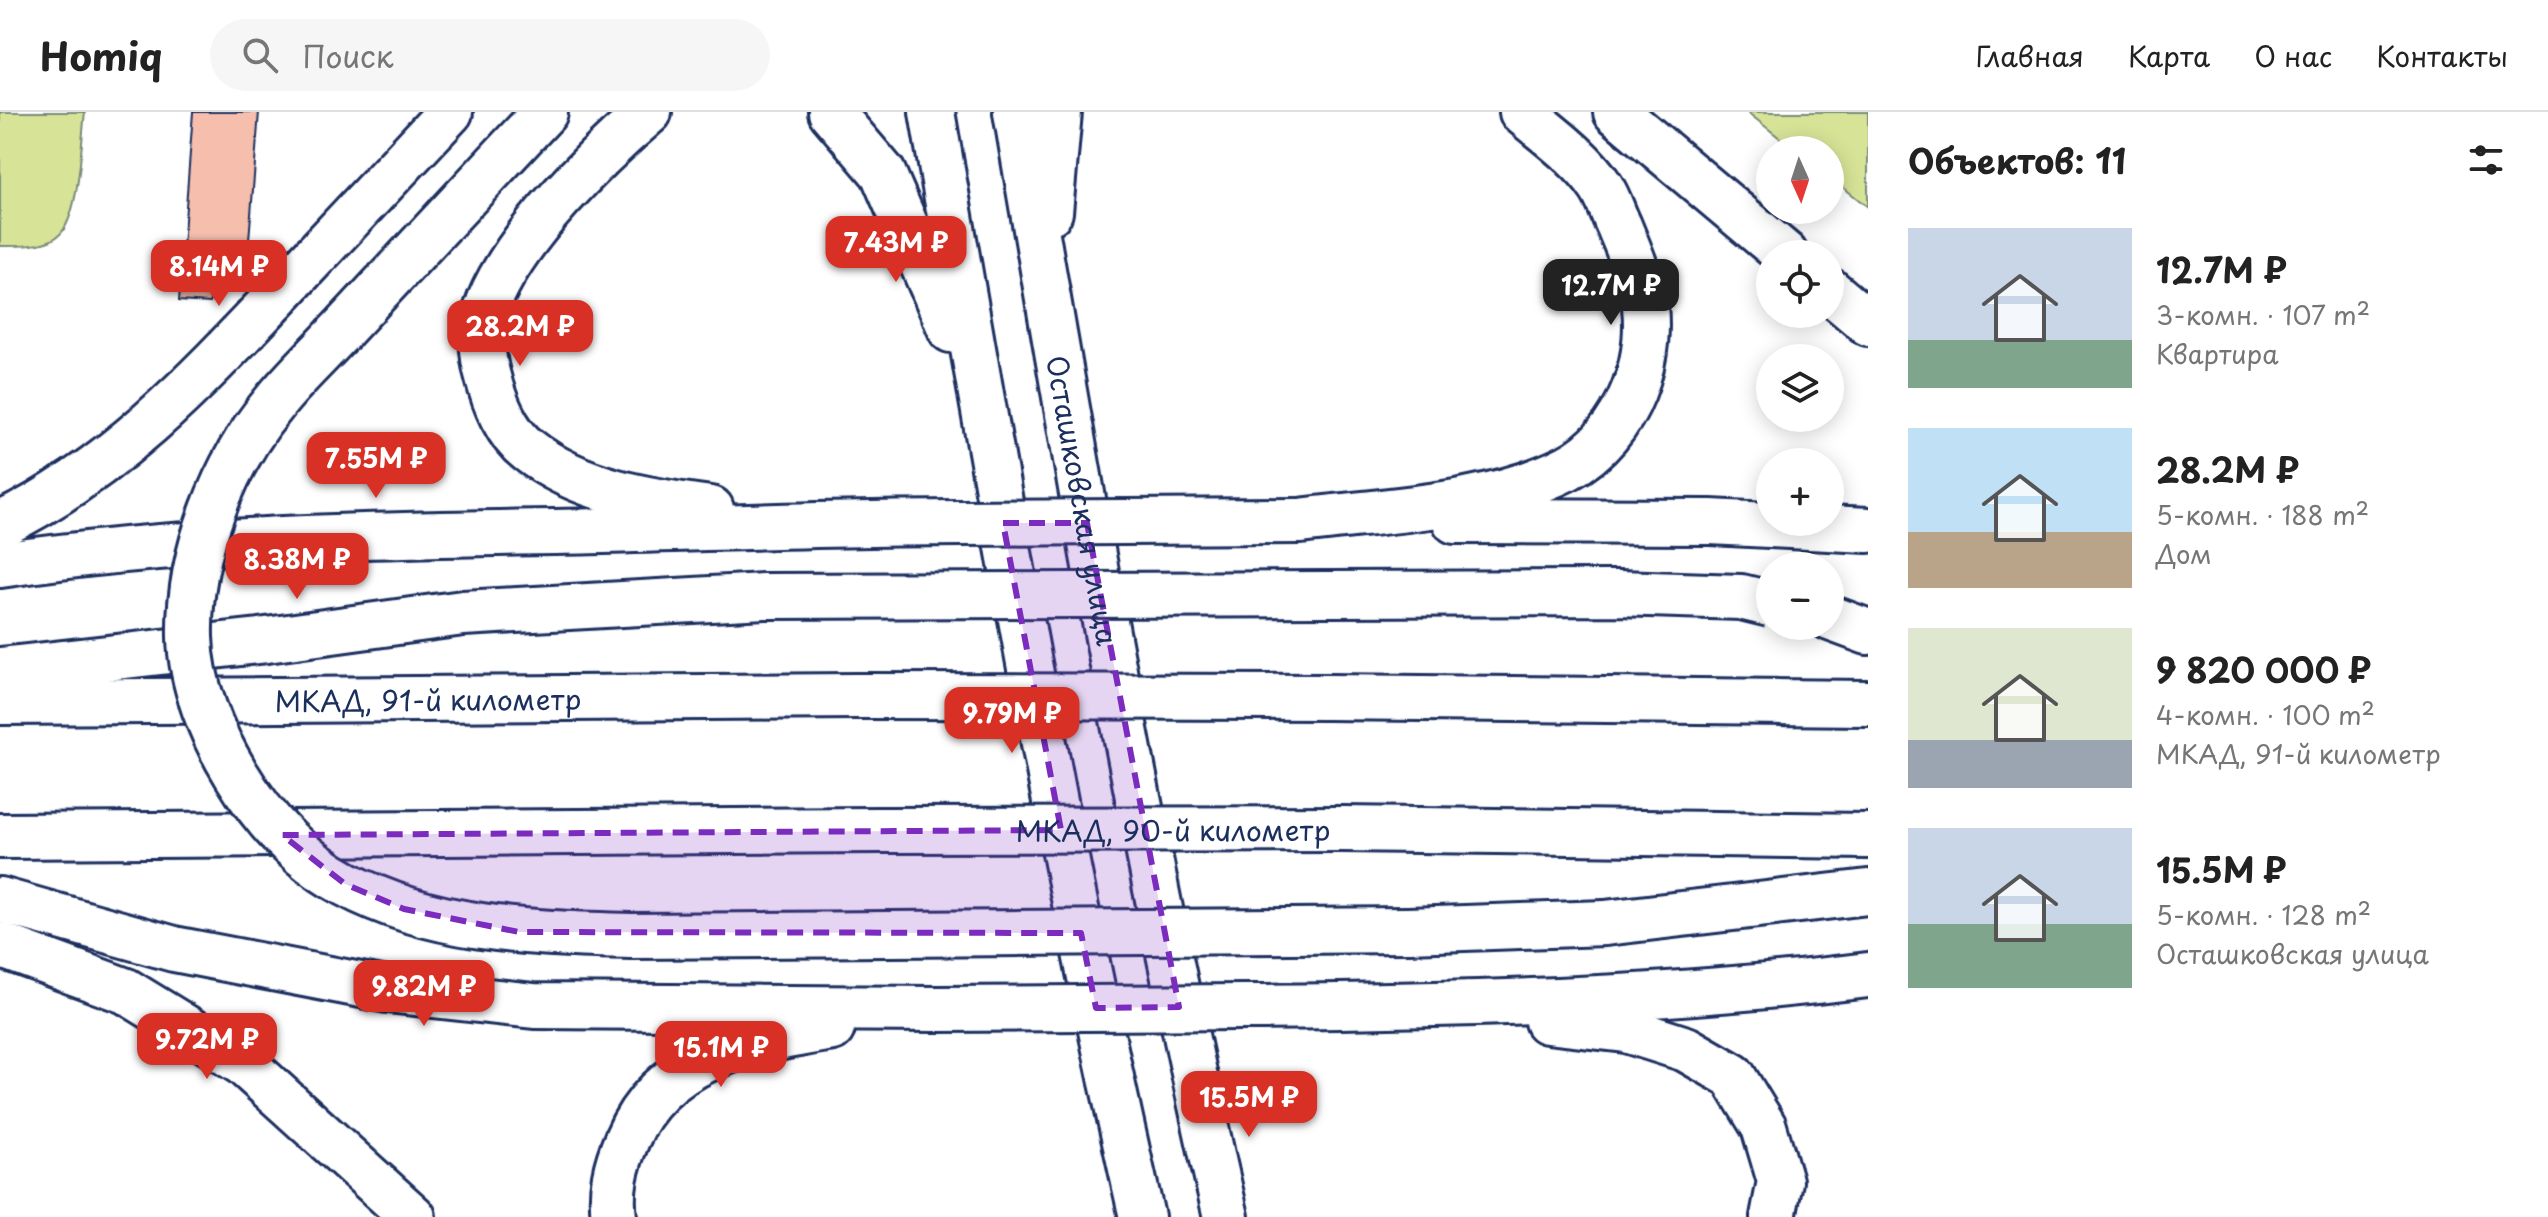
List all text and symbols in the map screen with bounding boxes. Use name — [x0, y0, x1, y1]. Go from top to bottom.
search box — [210, 19, 770, 91]
text: Homiq — [40, 27, 162, 84]
icon: search — [238, 33, 282, 77]
text: Поиск — [302, 33, 394, 78]
text: Главная — [1976, 34, 2084, 77]
text: Карта — [2128, 34, 2210, 77]
text: О нас — [2254, 34, 2332, 77]
text: Контакты — [2376, 34, 2508, 77]
text: Объектов: 11 — [1908, 134, 2126, 186]
north arrow — [1756, 136, 1844, 224]
map controls — [1756, 136, 1844, 640]
icon: filters — [2464, 138, 2508, 182]
pin: 7.43M ₽ — [822, 216, 970, 284]
text: 7.43M ₽ — [844, 222, 949, 261]
pin: 8.14M ₽ — [145, 240, 293, 308]
button: locate — [1756, 240, 1844, 328]
text: 12.7M ₽ — [2156, 243, 2287, 295]
text: 8.14M ₽ — [169, 246, 269, 285]
pin: 12.7M ₽ — [1537, 259, 1685, 327]
icon: home — [1972, 260, 2068, 356]
text: 12.7M ₽ — [1561, 265, 1661, 304]
text: 3-комн. · 107 m² — [2156, 295, 2370, 334]
pin: 28.2M ₽ — [446, 300, 594, 368]
text: 28.2M ₽ — [465, 306, 575, 345]
text: Квартира — [2156, 334, 2279, 373]
button: layers — [1756, 344, 1844, 432]
street label: Осташковская улица — [1037, 352, 1130, 649]
pin: 7.55M ₽ — [302, 432, 450, 500]
text: 7.55M ₽ — [325, 438, 427, 477]
text: 28.2M ₽ — [2156, 443, 2299, 495]
button: + — [1756, 448, 1844, 536]
icon: home — [1972, 460, 2068, 556]
text: 5-комн. · 188 m² — [2156, 495, 2369, 534]
pin: 8.38M ₽ — [223, 533, 371, 601]
text: Дом — [2156, 534, 2212, 573]
text: 8.38M ₽ — [244, 539, 350, 578]
button: − — [1756, 552, 1844, 640]
text: 9 820 000 ₽ — [2156, 643, 2371, 695]
icon: home — [1972, 660, 2068, 756]
street label: МКАД, 91-й километр — [274, 676, 582, 722]
pin: 9.79M ₽ — [938, 687, 1086, 755]
text: 9.79M ₽ — [962, 693, 1062, 732]
text: 4-комн. · 100 m² — [2156, 695, 2375, 734]
text: МКАД, 91-й километр — [2156, 734, 2441, 773]
street label: МКАД, 90-й километр — [1016, 808, 1330, 851]
text: 15.5M ₽ — [2156, 843, 2287, 895]
icon: home — [1972, 860, 2068, 956]
text: 5-комн. · 128 m² — [2156, 895, 2371, 934]
text: Осташковская улица — [2156, 934, 2429, 973]
pin: 9.82M ₽ — [350, 960, 498, 1028]
text: 9.82M ₽ — [371, 966, 477, 1005]
pin: 9.72M ₽ — [133, 1013, 281, 1081]
text: 9.72M ₽ — [155, 1019, 259, 1058]
pin: 15.1M ₽ — [647, 1021, 795, 1089]
text: 15.1M ₽ — [673, 1027, 769, 1066]
pin: 15.5M ₽ — [1175, 1071, 1323, 1139]
text: 15.5M ₽ — [1199, 1077, 1299, 1116]

